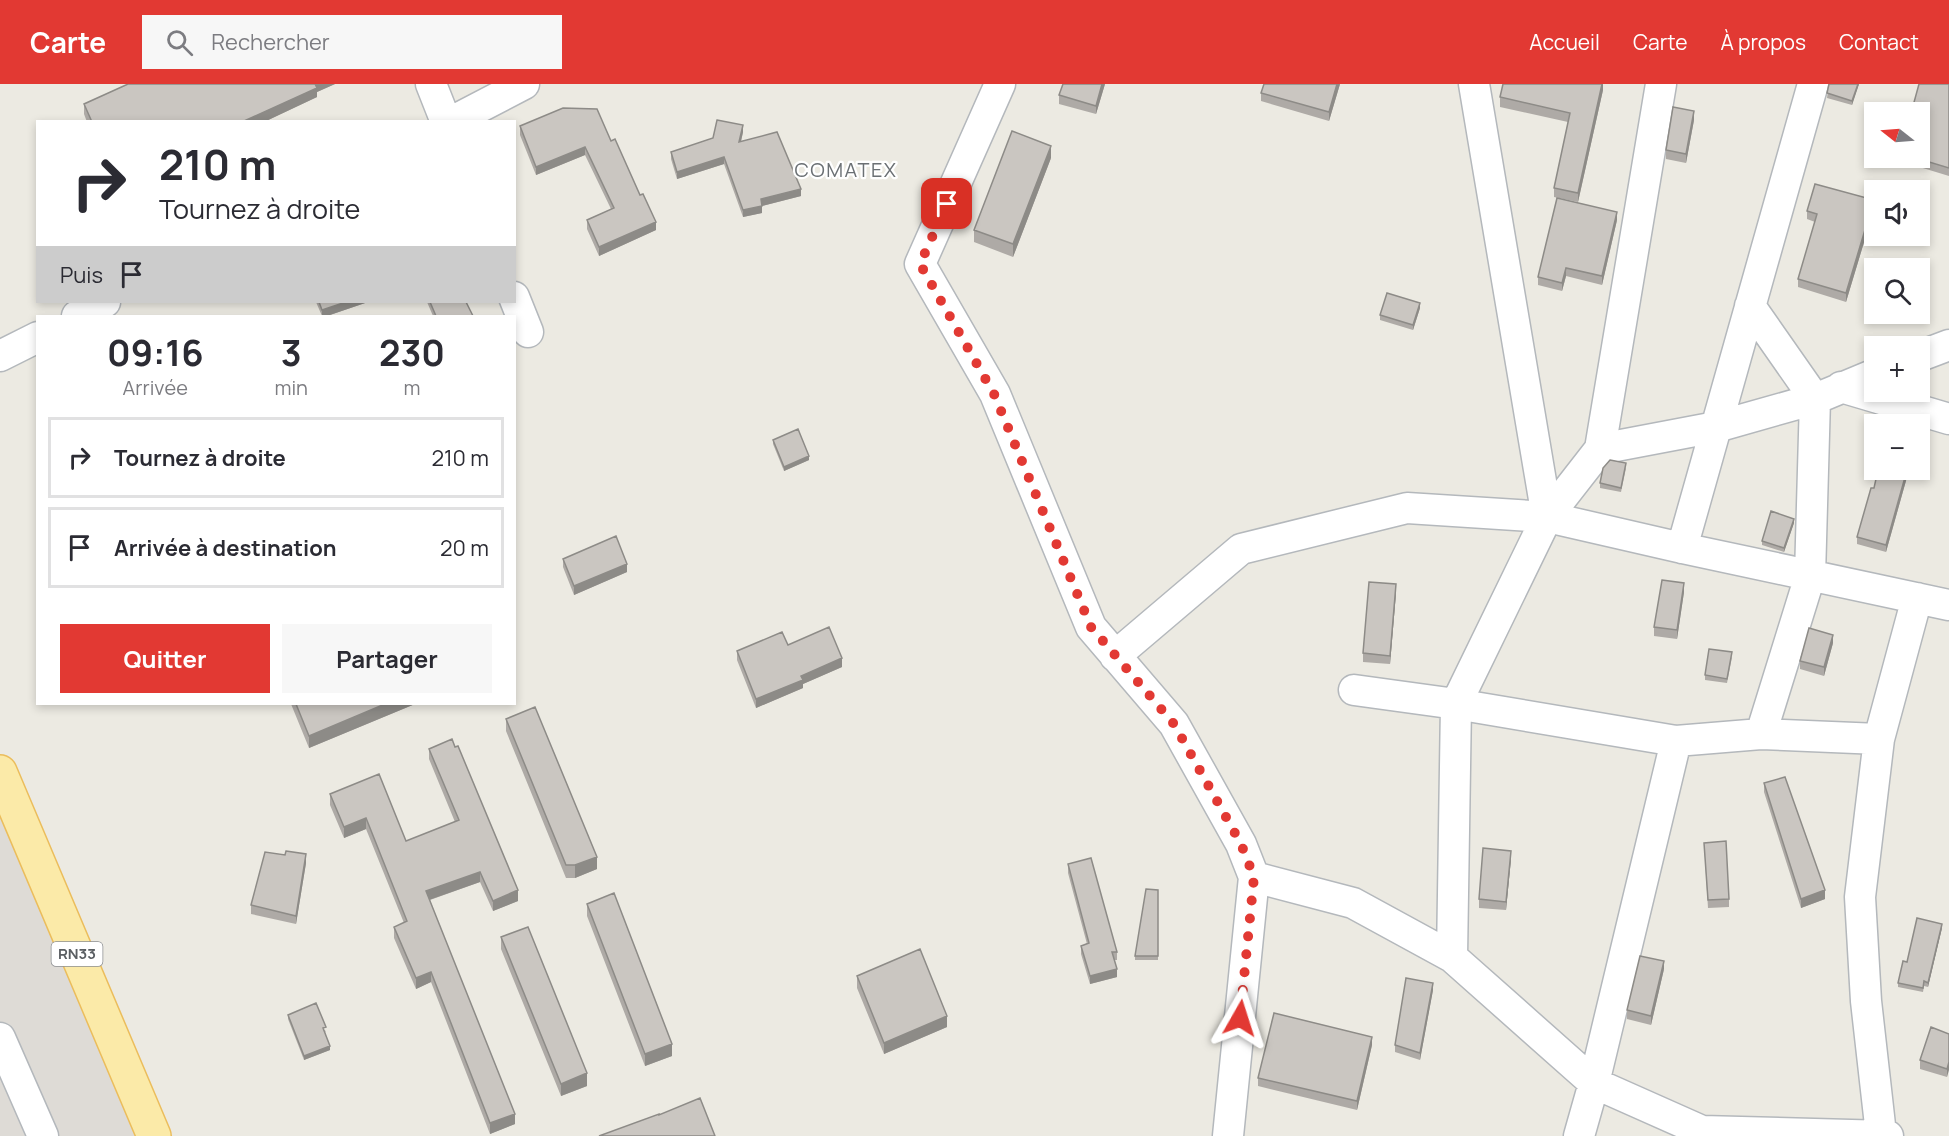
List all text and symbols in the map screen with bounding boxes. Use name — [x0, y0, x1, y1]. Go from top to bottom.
search box — [142, 15, 562, 69]
text: Carte — [30, 23, 106, 61]
icon: search — [163, 26, 196, 59]
text: Rechercher — [211, 27, 330, 57]
text: Accueil — [1529, 28, 1600, 56]
text: Carte — [1633, 28, 1687, 56]
text: À propos — [1720, 28, 1806, 56]
text: Contact — [1839, 28, 1919, 56]
north arrow — [1864, 102, 1930, 168]
map controls — [1864, 102, 1930, 480]
text: 210 m — [159, 135, 276, 193]
icon: right — [60, 144, 138, 222]
district label: COMATEX — [794, 156, 898, 183]
pin — [921, 178, 972, 229]
button: sound — [1864, 180, 1930, 246]
icon: arrive — [930, 187, 963, 220]
text: Tournez à droite — [159, 190, 360, 227]
icon: arrive — [115, 258, 148, 291]
button: search — [1864, 258, 1930, 324]
text: Puis — [60, 260, 103, 290]
text: 09:16 — [107, 328, 204, 377]
text: 3 — [281, 328, 302, 377]
text: 230 — [379, 328, 445, 377]
button: + — [1864, 336, 1930, 402]
text: Arrivée — [123, 374, 188, 401]
text: min — [274, 374, 308, 401]
text: m — [404, 374, 420, 401]
button: − — [1864, 414, 1930, 480]
icon: right — [63, 441, 96, 474]
text: Tournez à droite — [114, 443, 286, 473]
text: 210 m — [431, 443, 489, 473]
icon: arrive — [63, 531, 96, 564]
text: Arrivée à destination — [114, 533, 337, 563]
text: 20 m — [440, 533, 489, 563]
button: Quitter — [60, 624, 270, 693]
button: Partager — [282, 624, 492, 693]
road number: RN33 — [52, 942, 103, 966]
position arrow — [1208, 986, 1272, 1050]

